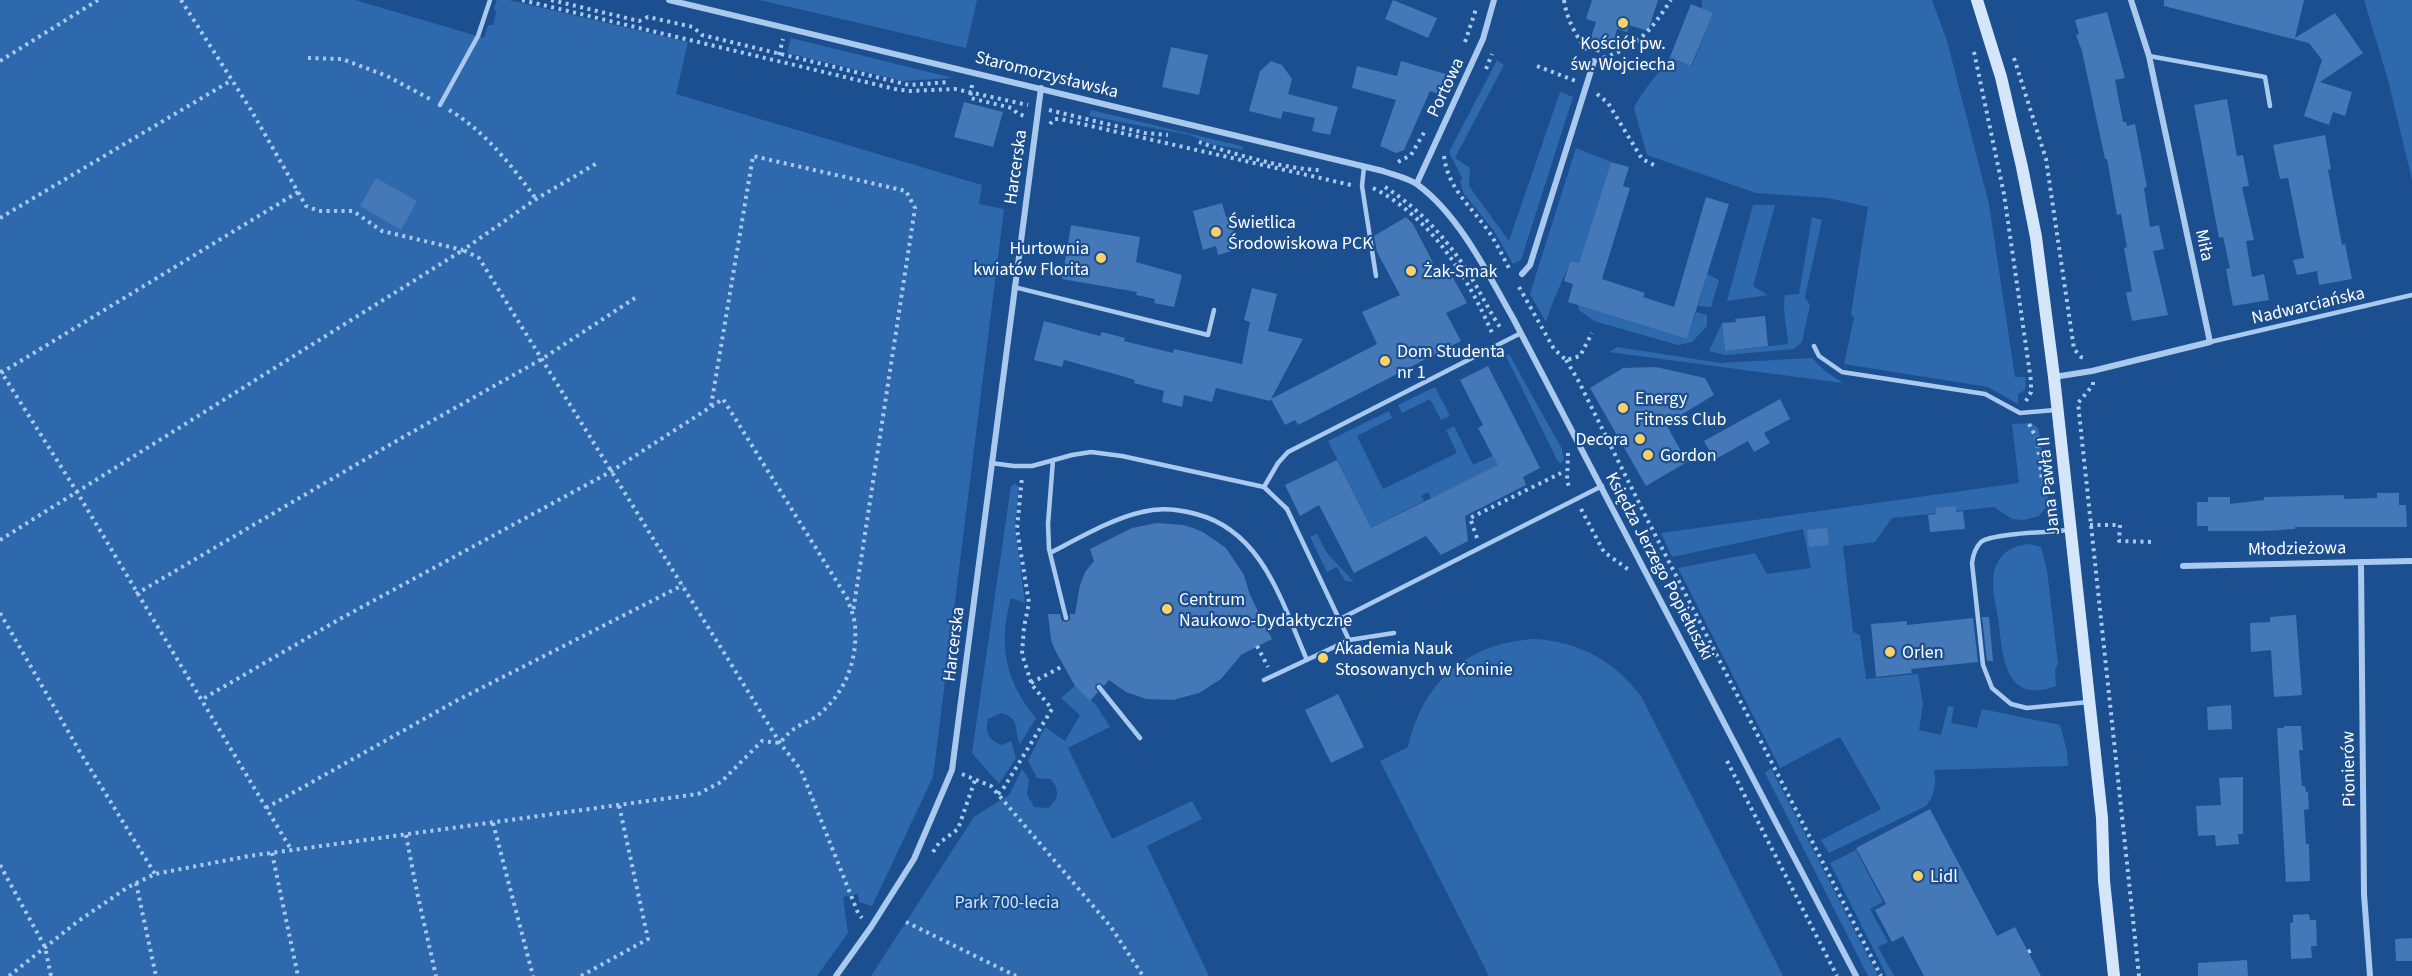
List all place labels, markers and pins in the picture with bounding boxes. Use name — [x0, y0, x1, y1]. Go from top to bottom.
marker: Kościół pw. św. Wojciecha — [1616, 16, 1630, 30]
place label: Kościół pw. św. Wojciecha — [1571, 31, 1675, 77]
place label: Świetlica Środowiskowa PCK — [1228, 210, 1373, 256]
marker: Świetlica Środowiskowa PCK — [1209, 225, 1223, 239]
place label: Hurtownia kwiatów Florita — [973, 236, 1089, 282]
marker: Hurtownia kwiatów Florita — [1094, 251, 1108, 265]
place label: Żak-Smak — [1423, 259, 1497, 284]
marker: Żak-Smak — [1404, 264, 1418, 278]
place label: Dom Studenta nr 1 — [1397, 339, 1505, 385]
marker: Dom Studenta nr 1 — [1378, 354, 1392, 368]
place label: Energy Fitness Club — [1635, 386, 1727, 432]
marker: Energy Fitness Club — [1616, 401, 1630, 415]
place label: Decora — [1576, 427, 1628, 452]
marker: Decora — [1633, 432, 1647, 446]
place label: Gordon — [1660, 443, 1717, 468]
marker: Gordon — [1641, 448, 1655, 462]
place label: Centrum Naukowo-Dydaktyczne — [1179, 587, 1352, 633]
marker: Centrum Naukowo-Dydaktyczne — [1160, 602, 1174, 616]
place label: Akademia Nauk Stosowanych w Koninie — [1335, 636, 1513, 682]
place label: Orlen — [1902, 640, 1944, 665]
marker: Orlen — [1883, 645, 1897, 659]
marker: Akademia Nauk Stosowanych w Koninie — [1316, 651, 1330, 665]
place label: Lidl — [1930, 864, 1958, 889]
marker: Lidl — [1911, 869, 1925, 883]

